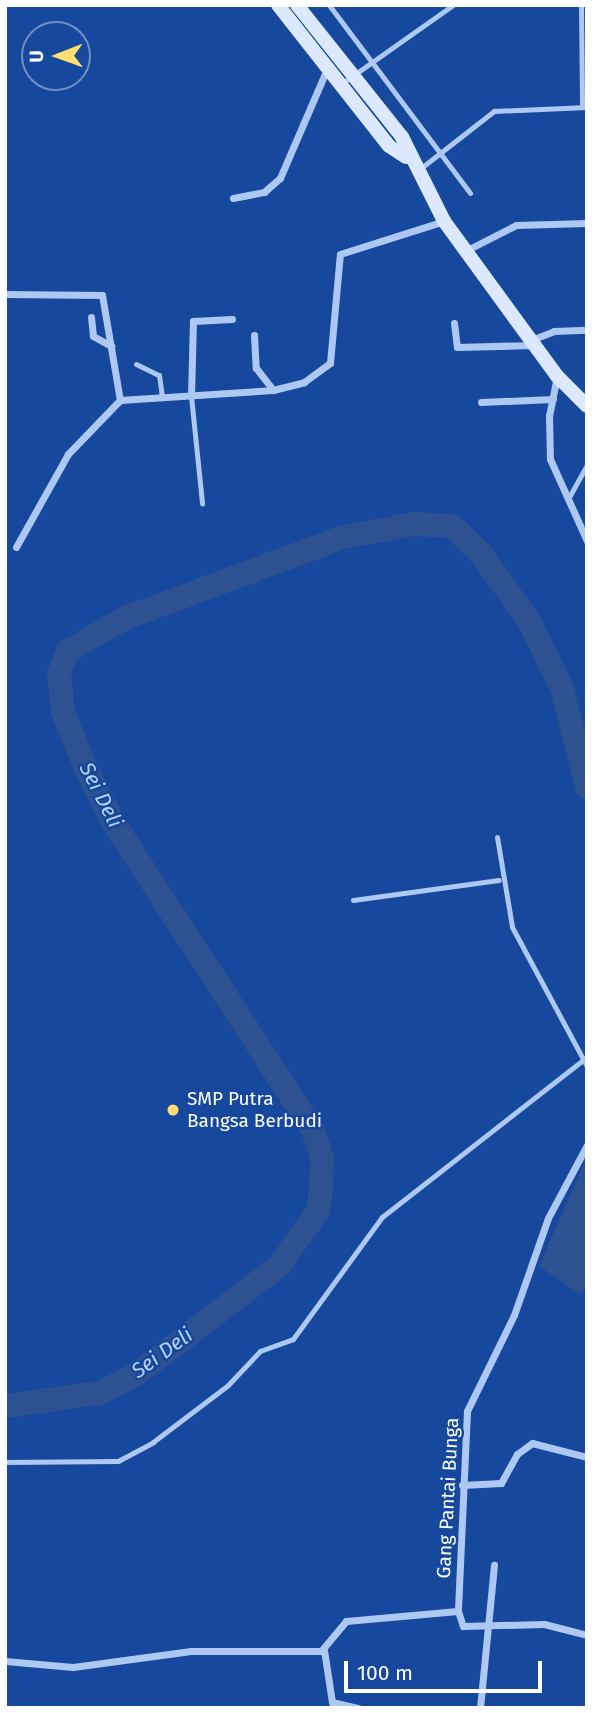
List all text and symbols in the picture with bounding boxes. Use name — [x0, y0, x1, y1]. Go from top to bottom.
north arrow — [21, 21, 91, 91]
text: U — [25, 50, 48, 63]
water label: Sei Deli — [74, 758, 128, 832]
place label: SMP Putra Bangsa Berbudi — [187, 1088, 322, 1132]
marker: SMP Putra Bangsa Berbudi — [165, 1102, 181, 1118]
water label: Sei Deli — [126, 1322, 198, 1384]
street label: Gang Pantai Bunga — [432, 1417, 464, 1579]
scale bar — [347, 1646, 545, 1690]
text: 100 m — [357, 1660, 413, 1686]

